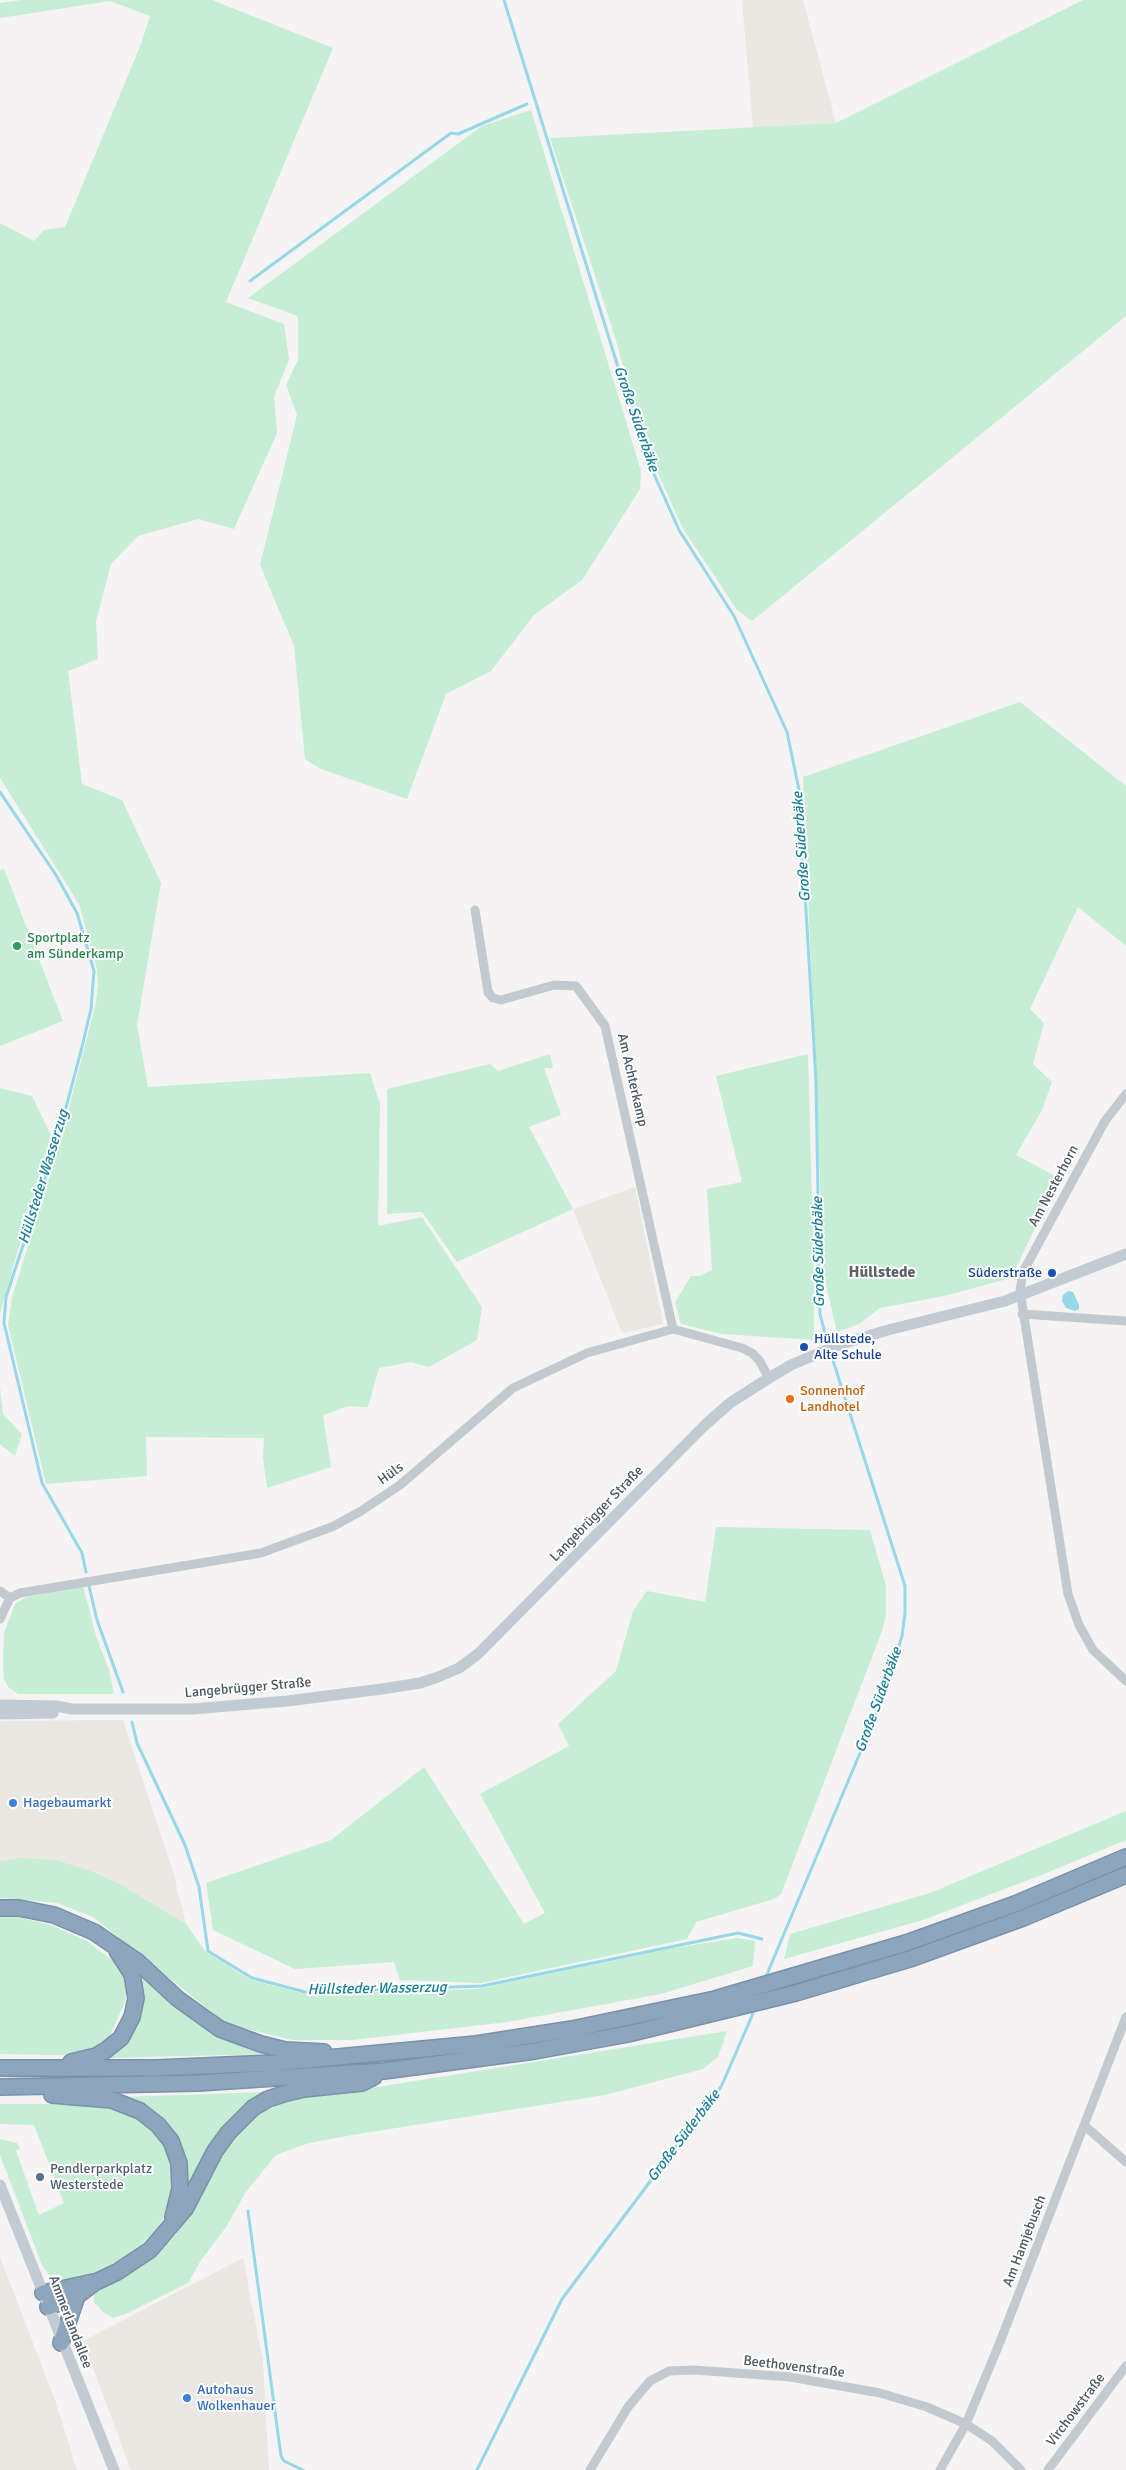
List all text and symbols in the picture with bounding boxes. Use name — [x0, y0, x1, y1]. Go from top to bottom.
water label: Große Süderbäke — [609, 364, 663, 474]
water label: Große Süderbäke — [789, 791, 815, 903]
place label: Sportplatz am Sünderkamp — [27, 930, 124, 962]
marker: Sportplatz am Sünderkamp — [11, 940, 23, 952]
street label: Am Achterkamp — [613, 1032, 651, 1128]
water label: Hüllsteder Wasserzug — [15, 1108, 73, 1246]
street label: Am Nesterhorn — [1025, 1142, 1083, 1230]
water label: Große Süderbäke — [809, 1197, 829, 1307]
district label: Hüllstede — [848, 1263, 916, 1283]
place label: Süderstraße — [968, 1265, 1042, 1281]
marker: Süderstraße — [1046, 1267, 1058, 1279]
place label: Hüllstede, Alte Schule — [814, 1331, 882, 1364]
marker: Hüllstede, Alte Schule — [798, 1341, 810, 1353]
place label: Sonnenhof Landhotel — [800, 1383, 864, 1415]
marker: Sonnenhof Landhotel — [784, 1393, 796, 1405]
street label: Hüls — [375, 1459, 407, 1489]
street label: Langebrügger Straße — [547, 1462, 647, 1566]
water label: Große Süderbäke — [852, 1645, 906, 1755]
street label: Langebrügger Straße — [184, 1674, 312, 1702]
place label: Hagebaumarkt — [23, 1795, 111, 1811]
marker: Hagebaumarkt — [7, 1797, 19, 1809]
water label: Hüllsteder Wasserzug — [307, 1979, 447, 1999]
water label: Große Süderbäke — [644, 2086, 724, 2186]
place label: Pendlerparkplatz Westerstede — [50, 2161, 152, 2194]
marker: Pendlerparkplatz Westerstede — [34, 2171, 46, 2183]
street label: Am Hamjebusch — [1000, 2193, 1050, 2289]
street label: Ammerlandallee — [45, 2273, 95, 2371]
street label: Beethovenstraße — [742, 2352, 846, 2382]
street label: Virchowstraße — [1043, 2370, 1109, 2450]
place label: Autohaus Wolkenhauer — [197, 2382, 276, 2414]
marker: Autohaus Wolkenhauer — [181, 2392, 193, 2404]

